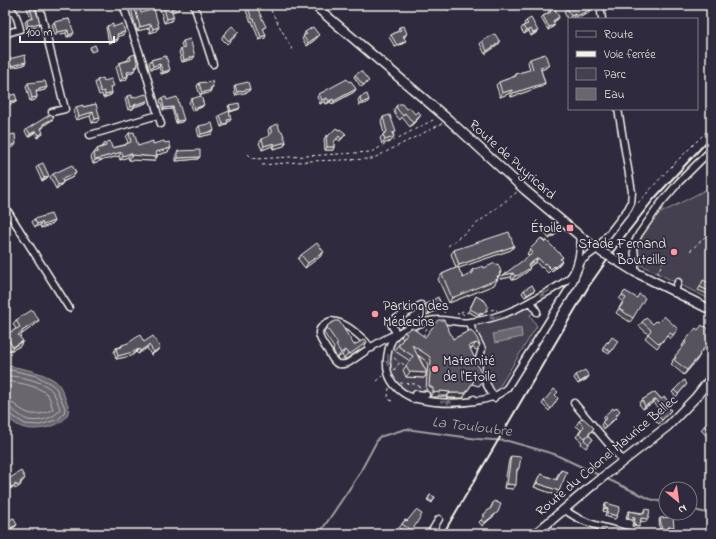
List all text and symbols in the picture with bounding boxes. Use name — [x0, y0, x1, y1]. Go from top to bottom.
scale bar — [20, 18, 114, 44]
legend — [568, 18, 698, 110]
text: 100 m — [26, 24, 53, 42]
text: Route — [604, 26, 634, 44]
text: Voie ferrée — [603, 46, 656, 64]
text: Parc — [604, 66, 626, 84]
text: Eau — [604, 86, 625, 104]
street label: Route de Puyricard — [463, 115, 560, 206]
place label: Étoile — [530, 218, 563, 239]
marker: Étoile — [565, 223, 575, 233]
place label: Stade Fernand Bouteille — [578, 234, 667, 271]
marker: Stade Fernand Bouteille — [669, 247, 679, 257]
one-way arrow — [539, 290, 551, 296]
place label: Parking des Médecins — [383, 296, 449, 333]
marker: Parking des Médecins — [370, 309, 380, 319]
one-way arrow — [489, 314, 501, 320]
place label: Maternité de l'Etoile — [443, 351, 497, 388]
one-way arrow — [385, 354, 391, 367]
marker: Maternité de l'Etoile — [430, 364, 440, 374]
street label: Route du Colonel Maurice Bellec — [531, 390, 683, 522]
one-way arrow — [440, 399, 452, 406]
water label: La Touloubre — [431, 411, 514, 443]
north arrow — [658, 481, 698, 521]
text: N — [675, 500, 689, 518]

